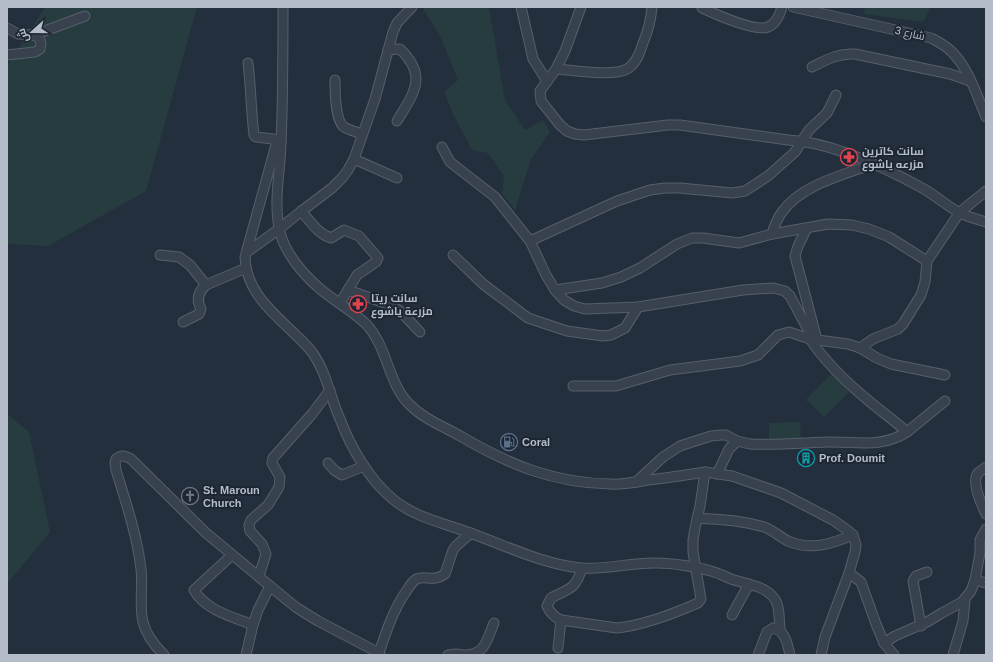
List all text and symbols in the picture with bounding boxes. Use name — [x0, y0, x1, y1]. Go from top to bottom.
north arrow — [12, 12, 52, 52]
street label: شارع 3 — [893, 24, 926, 44]
text: ش — [15, 26, 32, 44]
place label: سانت كاترين مزرعه ياشوع — [862, 145, 924, 172]
pharmacy icon: سانت كاترين مزرعه ياشوع — [839, 147, 859, 167]
place label: سانت ريتا مزرعة ياشوع — [371, 292, 433, 319]
pharmacy icon: سانت ريتا مزرعة ياشوع — [348, 294, 368, 314]
fuel station icon: Coral — [499, 432, 519, 452]
place label: Coral — [522, 436, 550, 448]
building icon: Prof. Doumit — [796, 448, 816, 468]
place label: Prof. Doumit — [819, 452, 885, 464]
place label: St. Maroun Church — [203, 484, 260, 509]
church icon: St. Maroun Church — [180, 486, 200, 506]

